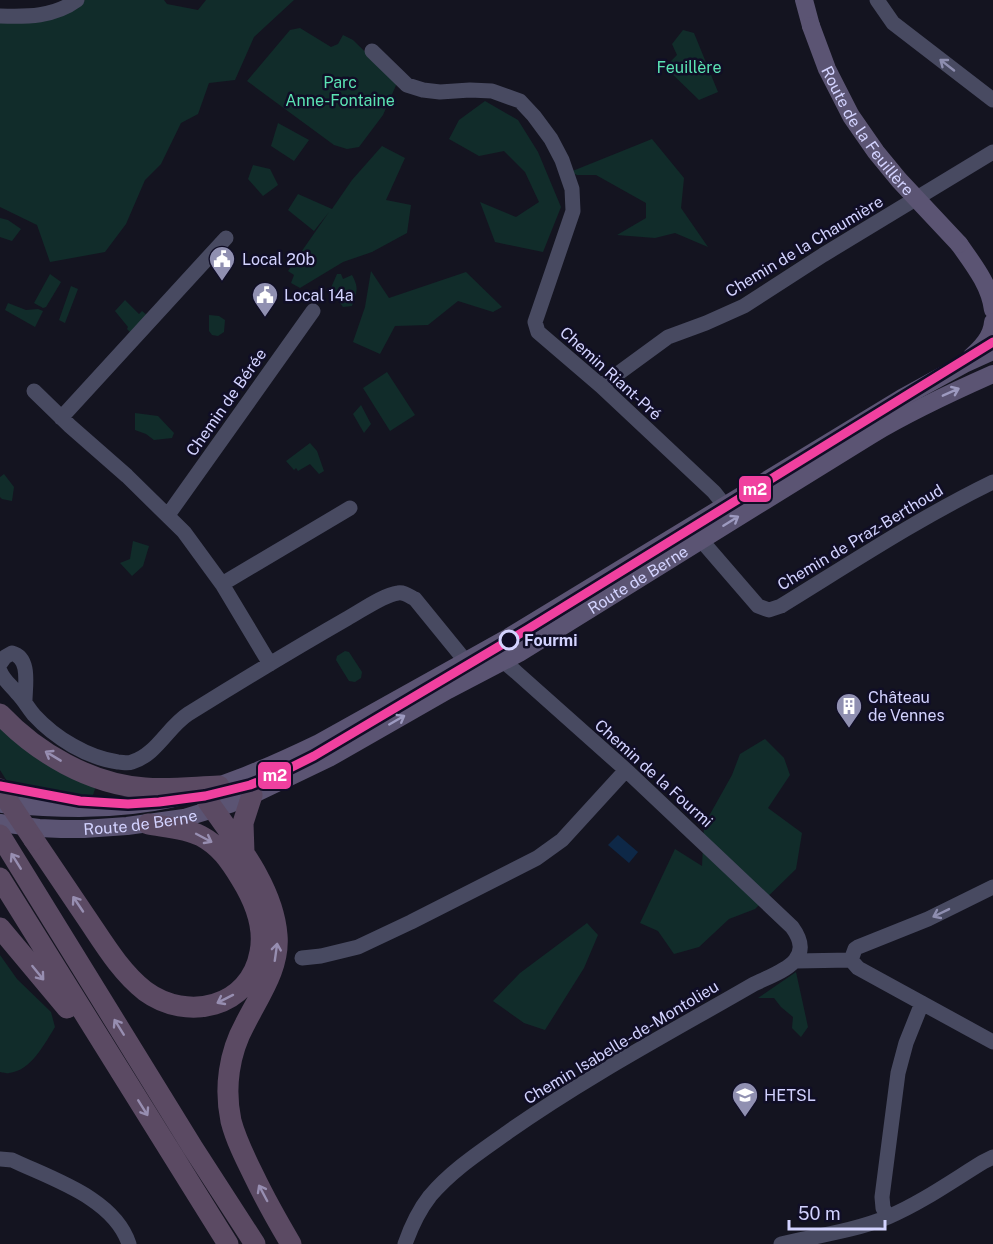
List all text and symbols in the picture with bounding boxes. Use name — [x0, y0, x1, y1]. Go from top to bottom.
park label: Feuillère — [656, 58, 722, 77]
one-way arrow — [939, 58, 955, 71]
street label: Route de la Feuillère — [817, 63, 918, 200]
park label: Parc Anne-Fontaine — [285, 73, 395, 110]
street label: Chemin de la Chaumière — [722, 192, 887, 301]
public building icon: Local 20b — [207, 244, 237, 282]
place label: Local 20b — [242, 250, 315, 269]
public building icon: Local 14a — [250, 280, 280, 318]
place label: Local 14a — [284, 286, 354, 305]
street label: Chemin Riant-Pré — [556, 323, 665, 424]
street label: Chemin de Bérée — [182, 345, 271, 460]
one-way arrow — [942, 386, 960, 397]
line badge: m2 — [738, 475, 772, 503]
text: m2 — [743, 480, 767, 499]
street label: Chemin de Praz-Berthoud — [774, 480, 947, 594]
one-way arrow — [722, 515, 739, 527]
street label: Route de Berne — [584, 542, 692, 618]
marker: Fourmi — [499, 630, 519, 650]
place label: Fourmi — [524, 631, 577, 650]
place label: Château de Vennes — [868, 688, 945, 725]
building icon: Château de Vennes — [834, 691, 864, 729]
one-way arrow — [388, 713, 405, 725]
street label: Chemin de la Fourmi — [591, 716, 716, 831]
one-way arrow — [45, 750, 62, 762]
line badge: m2 — [257, 761, 292, 790]
text: m2 — [263, 766, 287, 785]
street label: Route de Berne — [83, 806, 200, 839]
one-way arrow — [195, 832, 212, 844]
one-way arrow — [10, 853, 22, 870]
one-way arrow — [71, 896, 84, 913]
one-way arrow — [932, 908, 950, 920]
one-way arrow — [270, 942, 281, 962]
one-way arrow — [31, 965, 45, 980]
street label: Chemin Isabelle-de-Montolieu — [520, 977, 722, 1108]
one-way arrow — [216, 994, 234, 1006]
one-way arrow — [112, 1019, 124, 1036]
school or university icon: HETSL — [730, 1080, 760, 1118]
place label: HETSL — [764, 1086, 816, 1105]
one-way arrow — [137, 1099, 149, 1116]
one-way arrow — [257, 1185, 269, 1202]
scale bar — [789, 1193, 885, 1231]
text: 50 m — [798, 1203, 841, 1224]

